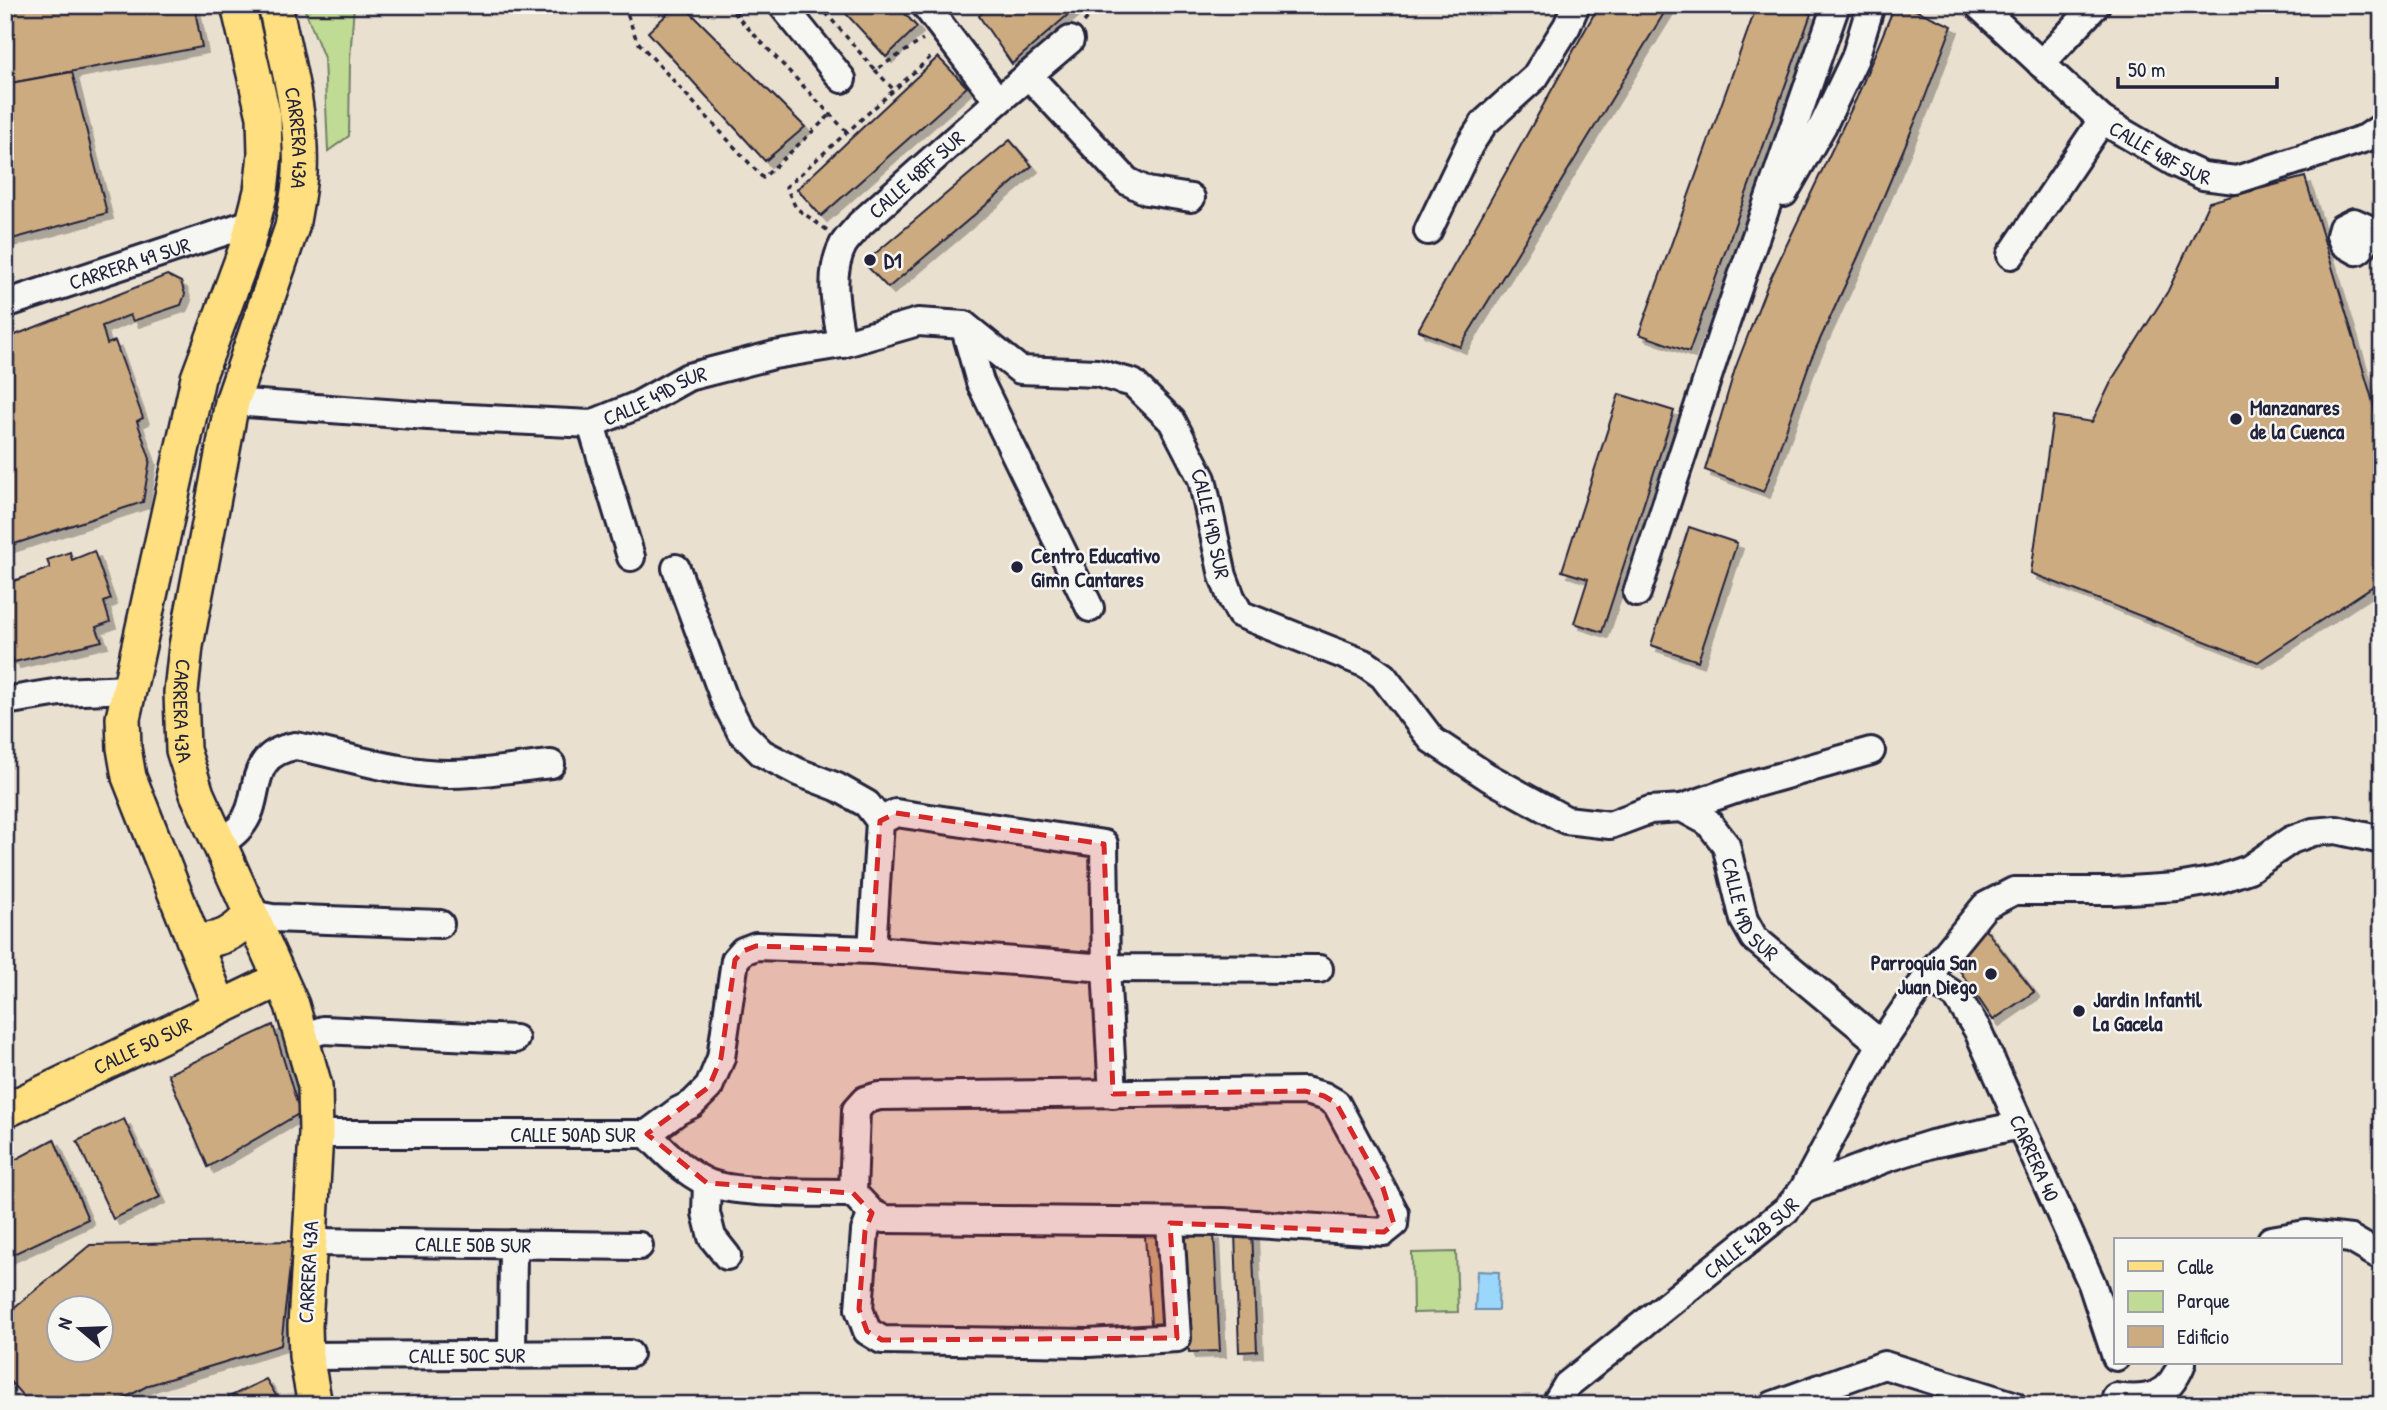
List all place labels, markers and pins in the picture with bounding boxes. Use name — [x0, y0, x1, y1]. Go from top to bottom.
place label: D1 — [884, 246, 902, 275]
marker: D1 — [862, 252, 878, 268]
place label: Manzanares de la Cuenca — [2250, 393, 2345, 446]
marker: Manzanares de la Cuenca — [2228, 411, 2244, 427]
place label: Centro Educativo Gimn Cantares — [1031, 541, 1161, 594]
marker: Centro Educativo Gimn Cantares — [1009, 559, 1025, 575]
place label: Parroquia San Juan Diego — [1871, 948, 1978, 1002]
marker: Parroquia San Juan Diego — [1983, 966, 1999, 982]
place label: Jardin Infantil La Gacela — [2093, 985, 2202, 1038]
marker: Jardin Infantil La Gacela — [2071, 1003, 2087, 1019]

